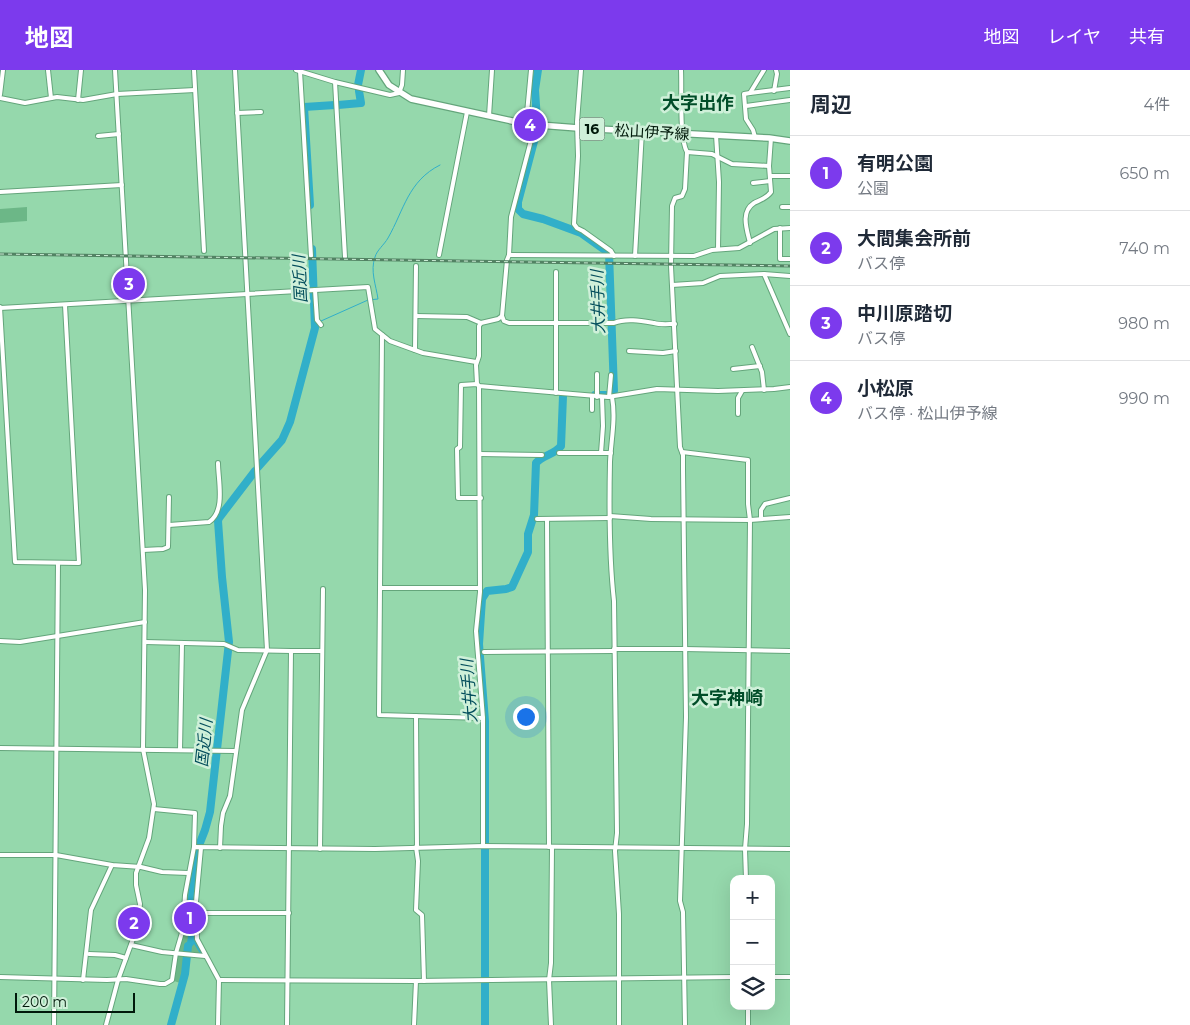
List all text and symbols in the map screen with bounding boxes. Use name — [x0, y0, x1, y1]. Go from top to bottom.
text: 地図 — [25, 23, 73, 52]
text: 地図 — [984, 26, 1020, 48]
text: レイヤ — [1048, 26, 1101, 48]
text: 共有 — [1129, 26, 1165, 48]
district label: 大字出作 — [662, 92, 734, 114]
text: 周辺 — [810, 92, 852, 117]
text: 4件 — [1143, 95, 1170, 114]
pin: 4 — [514, 106, 546, 144]
road number: 16 — [580, 118, 604, 140]
street label: 松山伊予線 — [614, 121, 690, 143]
text: 有明公園 — [857, 152, 933, 175]
text: 1 — [823, 164, 829, 183]
text: 650 m — [1119, 164, 1170, 183]
text: 公園 — [857, 179, 889, 198]
text: 大間集会所前 — [857, 227, 971, 250]
text: 2 — [821, 239, 831, 258]
text: 740 m — [1119, 239, 1170, 258]
water label: 国近川 — [289, 253, 311, 303]
text: バス停 — [857, 254, 905, 273]
pin: 3 — [113, 265, 145, 303]
water label: 大井手川 — [587, 268, 609, 334]
text: 中川原踏切 — [857, 302, 952, 325]
text: 3 — [821, 314, 831, 333]
text: 980 m — [1118, 314, 1170, 333]
text: バス停 — [857, 329, 905, 348]
text: 小松原 — [857, 377, 914, 400]
text: 4 — [820, 389, 832, 408]
text: 990 m — [1119, 389, 1170, 408]
text: バス停 · 松山伊予線 — [857, 404, 997, 423]
water label: 大井手川 — [457, 656, 481, 724]
district label: 大字神崎 — [691, 687, 763, 709]
your location — [513, 704, 539, 730]
water label: 国近川 — [192, 716, 216, 768]
map controls — [730, 875, 775, 1010]
button: + — [730, 875, 775, 920]
pin: 1 — [174, 899, 206, 937]
pin: 2 — [118, 904, 150, 942]
button: − — [730, 920, 775, 965]
button: layers — [730, 965, 775, 1010]
scale bar — [15, 990, 135, 1013]
text: 200 m — [22, 993, 67, 1011]

